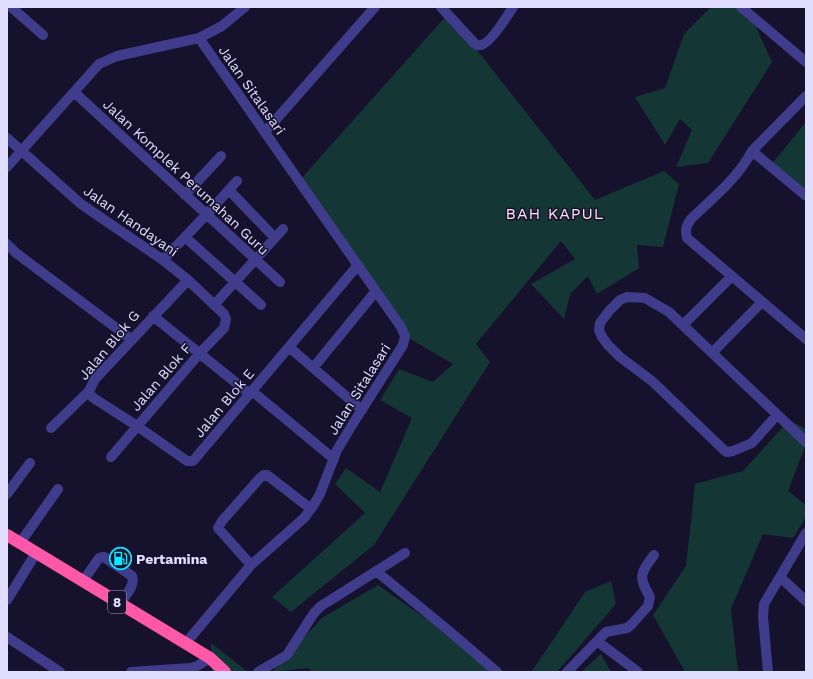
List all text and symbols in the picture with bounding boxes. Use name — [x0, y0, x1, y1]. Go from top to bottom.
street label: Jalan Sitalasari — [215, 43, 289, 137]
street label: Jalan Komplek Perumahan Guru — [100, 96, 272, 258]
street label: Jalan Handayani — [81, 182, 181, 260]
district label: BAH KAPUL — [506, 204, 604, 223]
street label: Jalan Blok G — [75, 307, 143, 383]
street label: Jalan Blok F — [127, 340, 195, 414]
street label: Jalan Sitalasari — [324, 340, 394, 438]
street label: Jalan Blok E — [191, 365, 257, 440]
fuel station icon: Pertamina — [108, 546, 134, 572]
place label: Pertamina — [136, 551, 208, 567]
road number: 8 — [108, 591, 126, 613]

